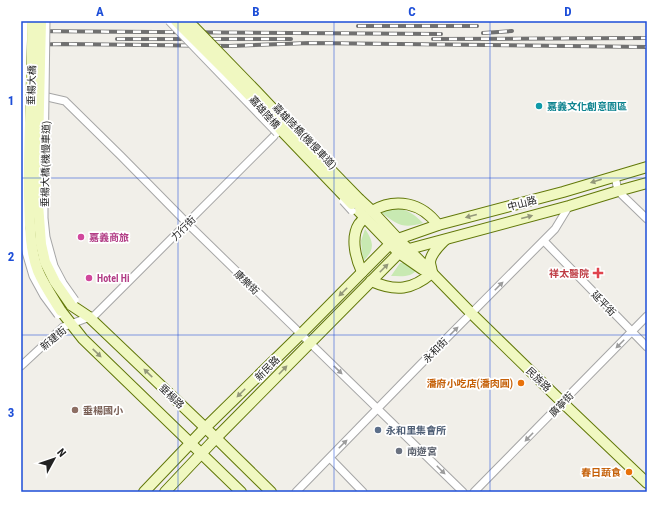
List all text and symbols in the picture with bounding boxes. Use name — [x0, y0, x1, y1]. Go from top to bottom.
text: A — [96, 4, 104, 19]
text: B — [252, 4, 260, 19]
text: C — [408, 4, 416, 19]
text: D — [564, 4, 572, 19]
street label: 垂楊大橋 — [25, 65, 38, 105]
text: 1 — [8, 93, 14, 108]
street label: 嘉雄陸橋 — [247, 94, 282, 131]
street label: 嘉雄陸橋(機慢車道) — [270, 101, 339, 172]
marker: 嘉義文化創意園區 — [534, 101, 544, 111]
place label: 嘉義文化創意園區 — [547, 101, 627, 112]
street label: 垂楊大橋(機慢車道) — [39, 121, 53, 207]
one-way arrow — [589, 179, 601, 185]
street label: 中山路 — [506, 194, 538, 213]
street label: 力行街 — [169, 214, 198, 243]
one-way arrow — [464, 214, 477, 220]
one-way arrow — [522, 214, 534, 220]
marker: 嘉義商旅 — [76, 232, 86, 242]
place label: 嘉義商旅 — [89, 232, 129, 243]
text: 2 — [8, 249, 15, 264]
one-way arrow — [379, 263, 389, 273]
marker: 祥太醫院 — [592, 267, 604, 279]
street label: 康樂街 — [232, 268, 261, 297]
place label: 祥太醫院 — [549, 268, 589, 279]
marker: Hotel Hi — [84, 273, 94, 283]
place label: Hotel Hi — [97, 273, 129, 284]
one-way arrow — [494, 281, 504, 291]
one-way arrow — [338, 287, 347, 297]
street label: 延平街 — [589, 289, 618, 318]
street label: 新建街 — [38, 325, 68, 352]
one-way arrow — [449, 327, 459, 336]
street label: 永和街 — [421, 336, 450, 365]
one-way arrow — [615, 339, 625, 349]
one-way arrow — [92, 348, 102, 358]
street label: 新民路 — [253, 354, 282, 383]
one-way arrow — [278, 365, 288, 375]
one-way arrow — [333, 365, 343, 375]
street label: 民族路 — [524, 365, 553, 394]
one-way arrow — [143, 368, 153, 377]
place label: 潘府小吃店(潘肉圓) — [427, 378, 513, 390]
marker: 潘府小吃店(潘肉圓) — [516, 378, 526, 388]
street label: 垂楊路 — [157, 382, 186, 411]
one-way arrow — [236, 388, 246, 398]
street label: 廣寧街 — [547, 390, 576, 419]
text: 3 — [8, 405, 14, 420]
marker: 垂楊國小 — [70, 405, 80, 415]
place label: 垂楊國小 — [83, 405, 124, 416]
marker: 永和里集會所 — [373, 425, 383, 435]
place label: 永和里集會所 — [386, 425, 446, 436]
one-way arrow — [524, 432, 534, 442]
north arrow — [34, 439, 74, 479]
one-way arrow — [338, 439, 348, 449]
text: N — [54, 446, 69, 460]
marker: 南遊宮 — [394, 446, 404, 456]
place label: 南遊宮 — [407, 446, 437, 457]
one-way arrow — [436, 465, 446, 475]
place label: 春日蔬食 — [581, 467, 621, 478]
marker: 春日蔬食 — [624, 467, 634, 477]

